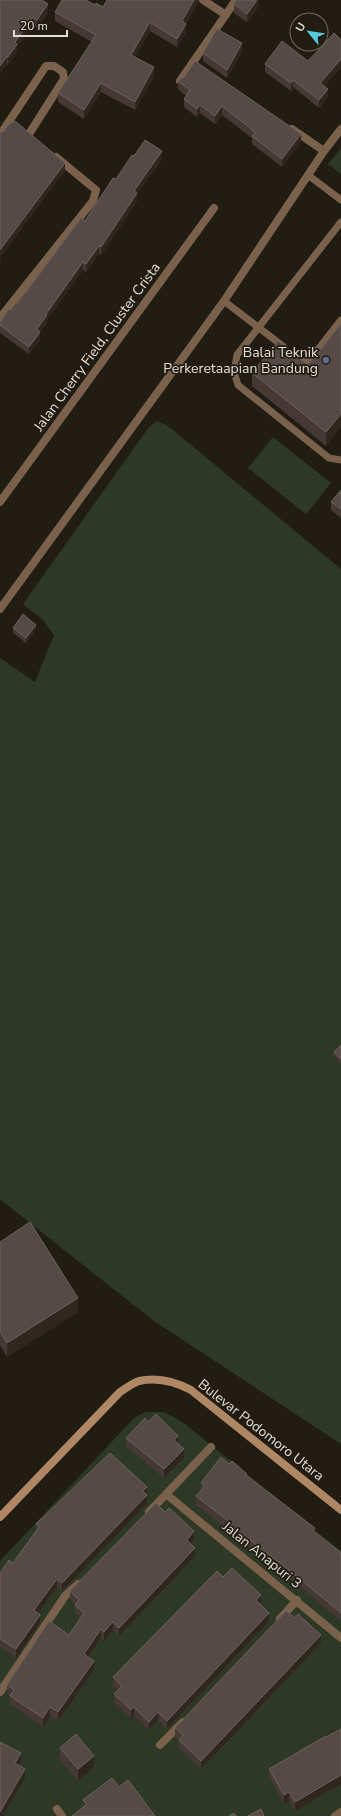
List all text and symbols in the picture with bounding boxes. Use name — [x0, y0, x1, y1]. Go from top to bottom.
scale bar — [14, 12, 67, 38]
north arrow — [289, 12, 329, 52]
text: 20 m — [20, 18, 48, 34]
text: U — [292, 20, 309, 35]
street label: Jalan Cherry Field, Cluster Crista — [29, 259, 165, 436]
place label: Balai Teknik Perkeretaapian Bandung — [163, 343, 319, 378]
marker: Balai Teknik Perkeretaapian Bandung — [321, 355, 331, 365]
street label: Bulevar Podomoro Utara — [194, 1375, 328, 1485]
street label: Jalan Anapuri 3 — [218, 1516, 306, 1593]

